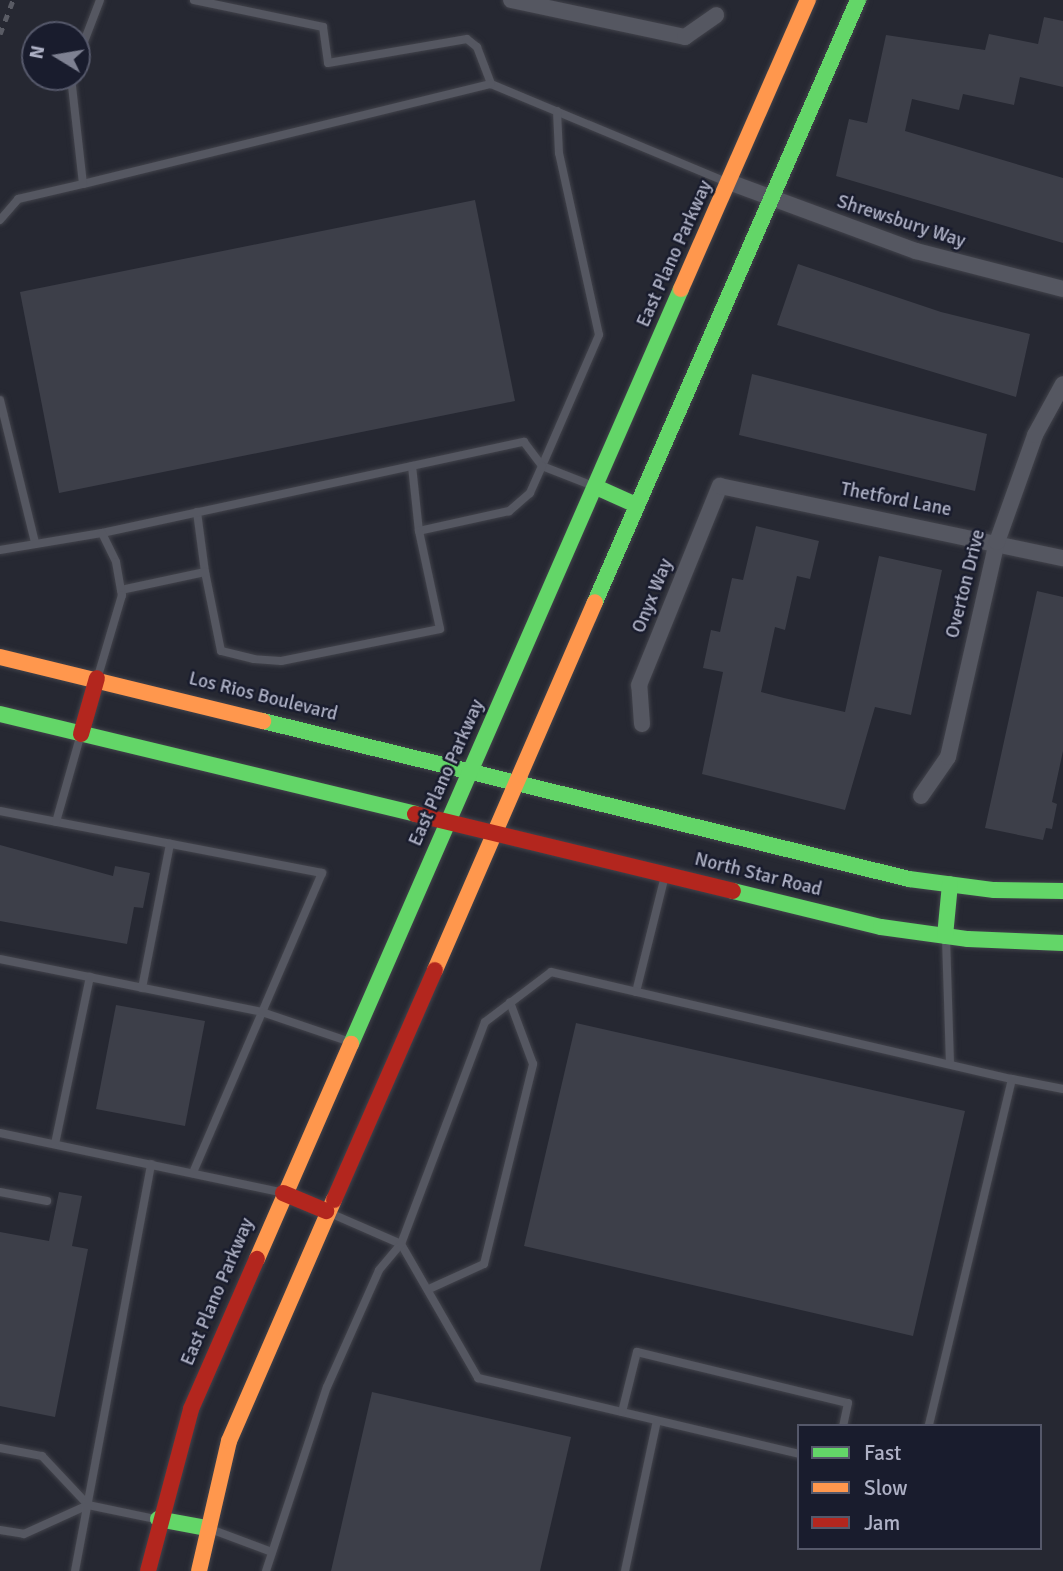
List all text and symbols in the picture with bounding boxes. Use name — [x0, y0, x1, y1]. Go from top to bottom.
north arrow — [21, 21, 91, 91]
text: N — [24, 44, 50, 61]
street label: East Plano Parkway — [632, 177, 718, 331]
street label: Shrewsbury Way — [834, 191, 968, 253]
street label: Thetford Lane — [839, 478, 953, 522]
street label: Overton Drive — [941, 527, 991, 641]
street label: Onyx Way — [628, 556, 678, 636]
street label: Los Rios Boulevard — [186, 668, 340, 726]
street label: East Plano Parkway — [404, 696, 490, 850]
street label: North Star Road — [692, 848, 824, 902]
street label: East Plano Parkway — [177, 1215, 259, 1369]
legend — [797, 1424, 1042, 1550]
text: Fast — [864, 1440, 901, 1466]
text: Slow — [864, 1475, 908, 1501]
text: Jam — [864, 1510, 900, 1536]

